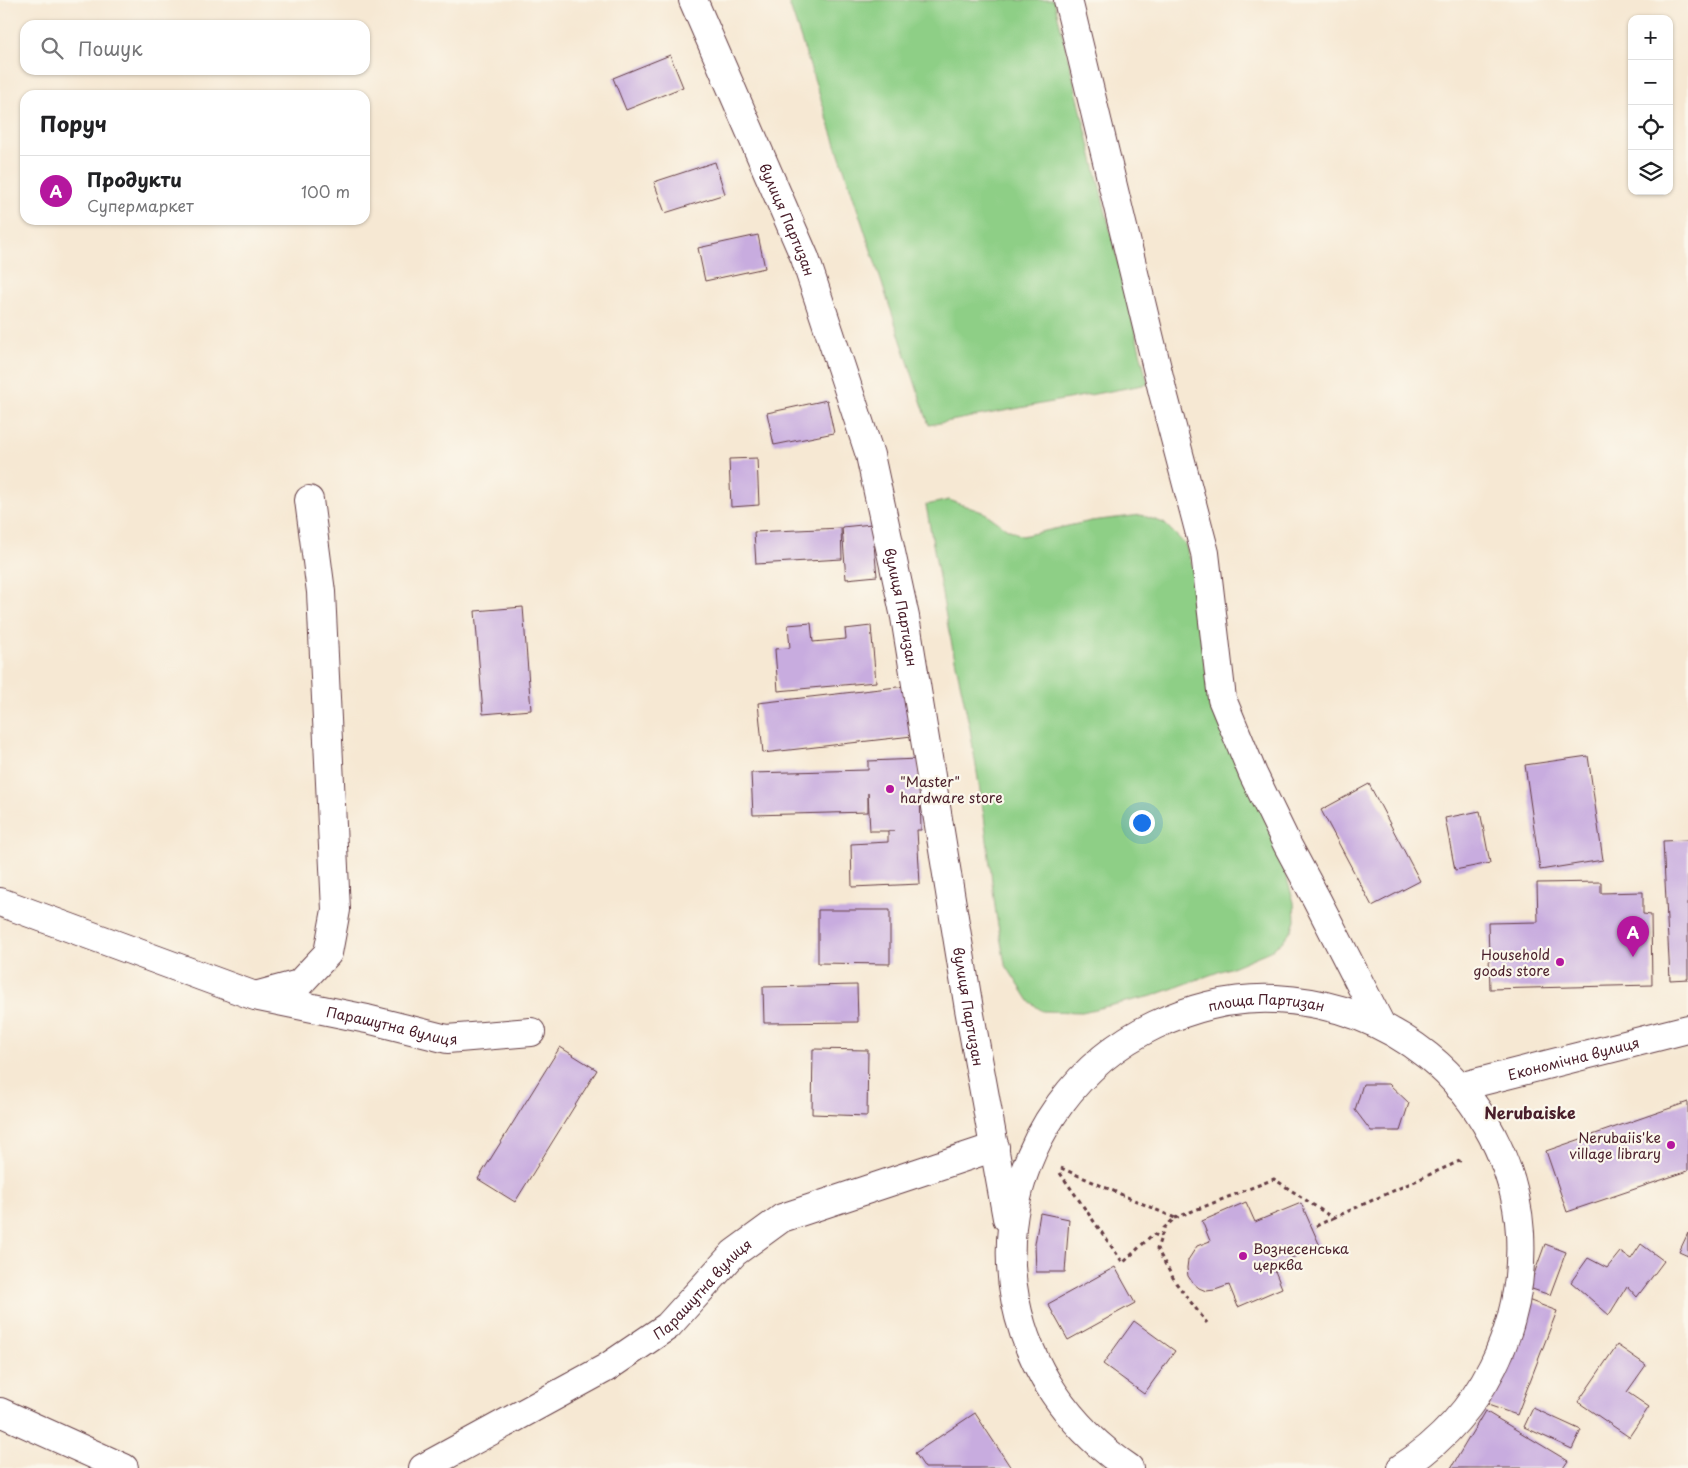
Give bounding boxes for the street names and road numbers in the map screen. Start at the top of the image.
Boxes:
street label: вулиця Партизан [755,160,821,278]
street label: вулиця Партизан [880,546,923,668]
street label: вулиця Партизан [949,945,990,1068]
street label: площа Партизан [1206,988,1327,1016]
street label: Парашутна вулиця [325,1000,458,1050]
street label: Економічна вулиця [1505,1031,1641,1085]
street label: Парашутна вулиця [649,1233,756,1344]

